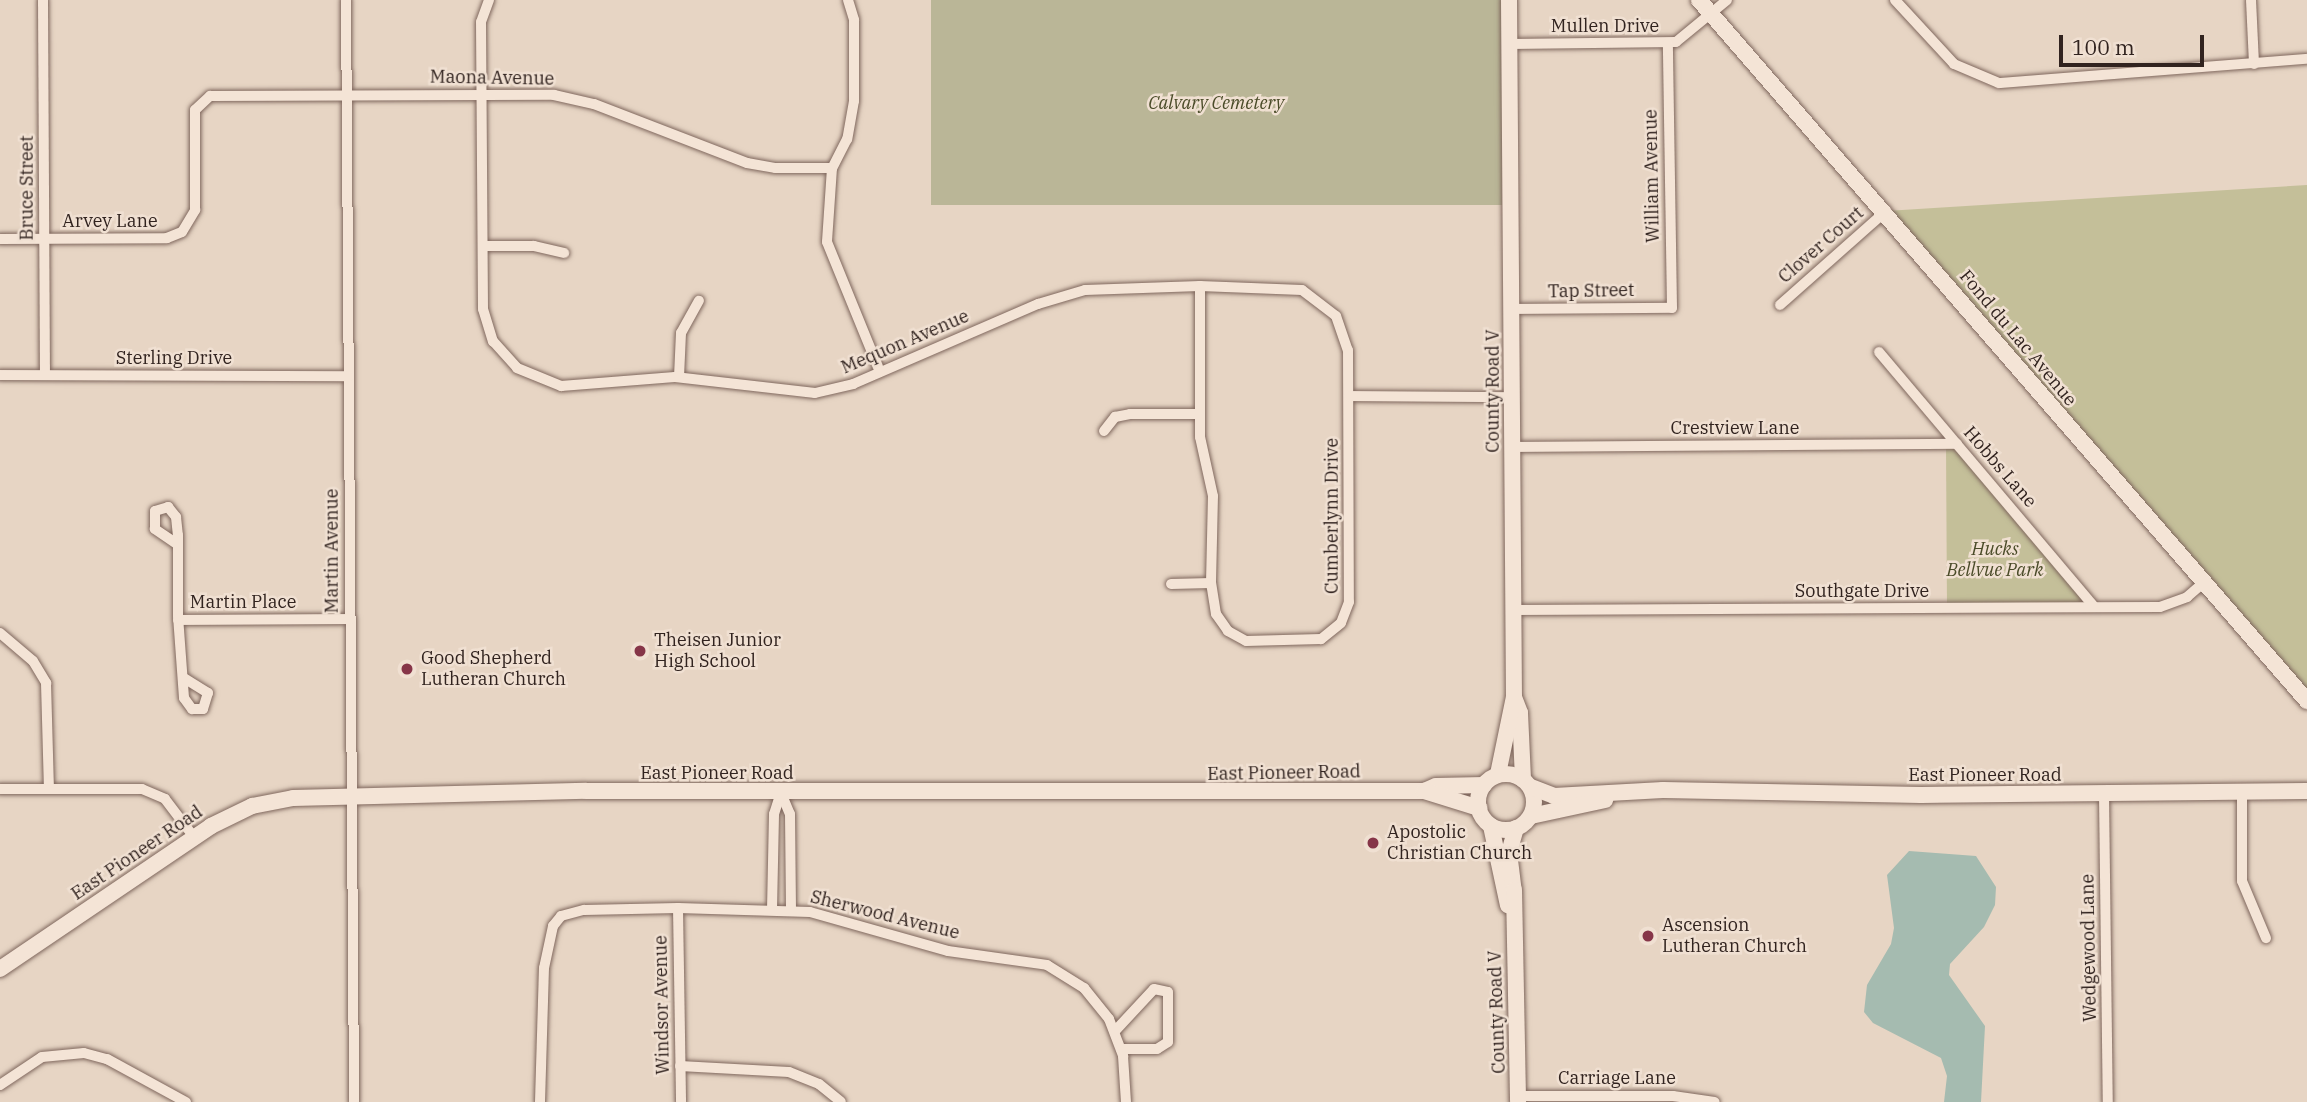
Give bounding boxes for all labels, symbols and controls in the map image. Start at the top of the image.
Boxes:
street label: Mullen Drive [1551,15,1659,37]
scale bar [2062,21,2207,65]
text: 100 m [2072,33,2135,61]
street label: Maona Avenue [430,66,554,90]
park label: Calvary Cemetery [1148,92,1284,114]
street label: William Avenue [1640,109,1664,243]
street label: Bruce Street [16,135,38,241]
street label: Clover Court [1774,202,1868,288]
street label: Arvey Lane [62,210,158,232]
street label: Fond du Lac Avenue [1955,266,2081,410]
street label: Tap Street [1548,279,1634,303]
street label: Mequon Avenue [838,305,972,379]
street label: County Road V [1482,329,1504,453]
street label: Sterling Drive [116,347,232,369]
street label: Crestview Lane [1671,417,1799,439]
street label: Hobbs Lane [1959,422,2041,512]
street label: Cumberlynn Drive [1321,438,1343,594]
street label: Martin Avenue [321,489,343,613]
park label: Hucks Bellvue Park [1946,539,2044,582]
street label: Southgate Drive [1795,580,1929,602]
street label: Martin Place [190,591,296,613]
place label: Theisen Junior High School [654,630,781,672]
marker: Theisen Junior High School [632,643,648,659]
place label: Good Shepherd Lutheran Church [421,648,566,690]
marker: Good Shepherd Lutheran Church [399,661,415,677]
street label: East Pioneer Road [1207,761,1361,785]
street label: East Pioneer Road [640,762,794,784]
street label: East Pioneer Road [1908,764,2062,786]
street label: East Pioneer Road [67,801,207,905]
place label: Apostolic Christian Church [1387,822,1532,864]
marker: Apostolic Christian Church [1365,835,1381,851]
street label: Wedgewood Lane [2077,874,2101,1022]
street label: Sherwood Avenue [808,886,962,944]
place label: Ascension Lutheran Church [1662,915,1807,958]
marker: Ascension Lutheran Church [1640,928,1656,944]
street label: Windsor Avenue [650,935,674,1075]
street label: County Road V [1484,950,1510,1074]
street label: Carriage Lane [1558,1067,1676,1089]

